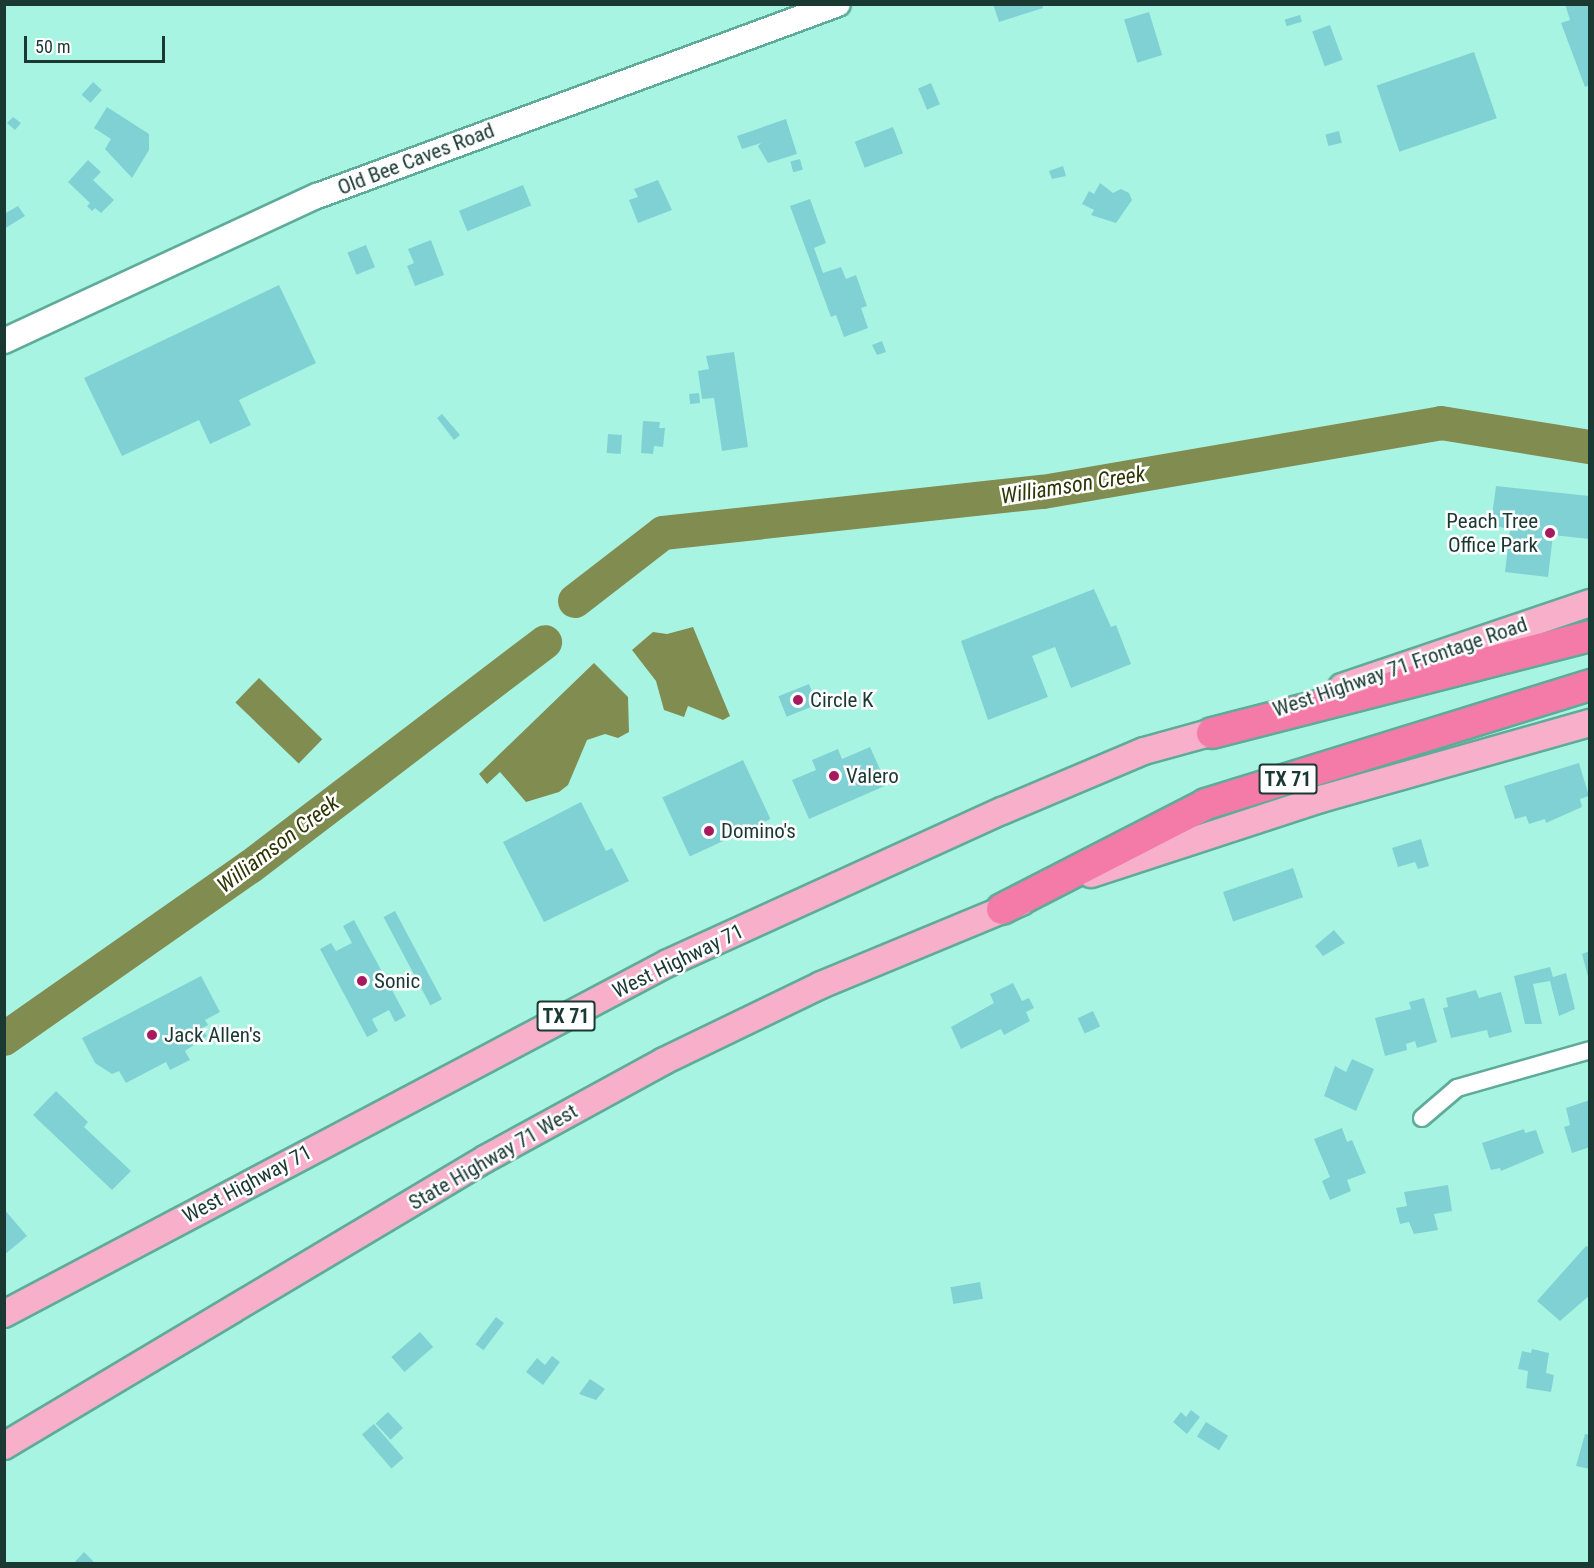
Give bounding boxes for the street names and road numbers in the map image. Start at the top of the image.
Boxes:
street label: Old Bee Caves Road [334,118,498,200]
street label: West Highway 71 Frontage Road [1270,612,1530,722]
road number: TX 71 [1258,762,1318,796]
street label: West Highway 71 [609,918,747,1004]
road number: TX 71 [536,999,596,1033]
street label: State Highway 71 West [404,1098,582,1216]
street label: West Highway 71 [178,1139,316,1229]

